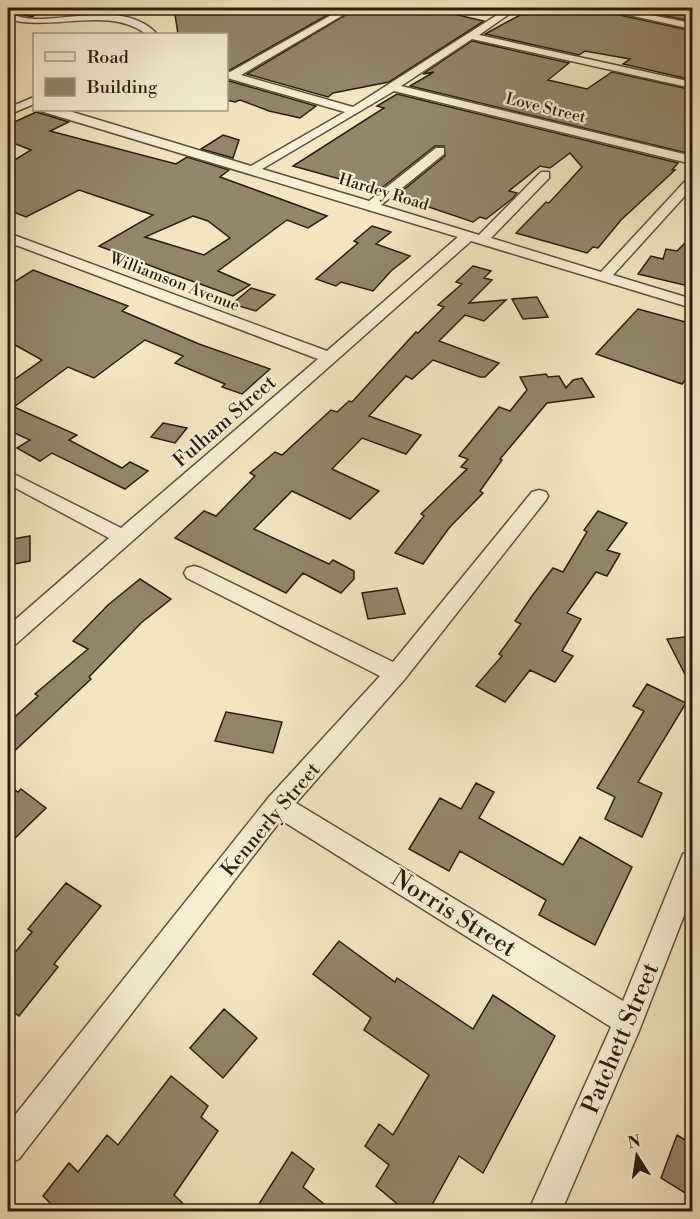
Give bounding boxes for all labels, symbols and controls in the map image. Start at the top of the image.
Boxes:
legend [33,33,228,111]
text: Road [87,46,130,69]
text: Building [86,76,158,99]
street label: Love Street [504,88,588,128]
street label: Hardey Road [336,169,431,215]
street label: Williamson Avenue [106,248,242,316]
street label: Fulham Street [168,371,282,474]
street label: Kennerly Street [216,758,326,882]
street label: Norris Street [386,864,522,964]
street label: Patchett Street [576,958,666,1118]
north arrow [607,1126,667,1186]
text: N [626,1131,643,1153]

